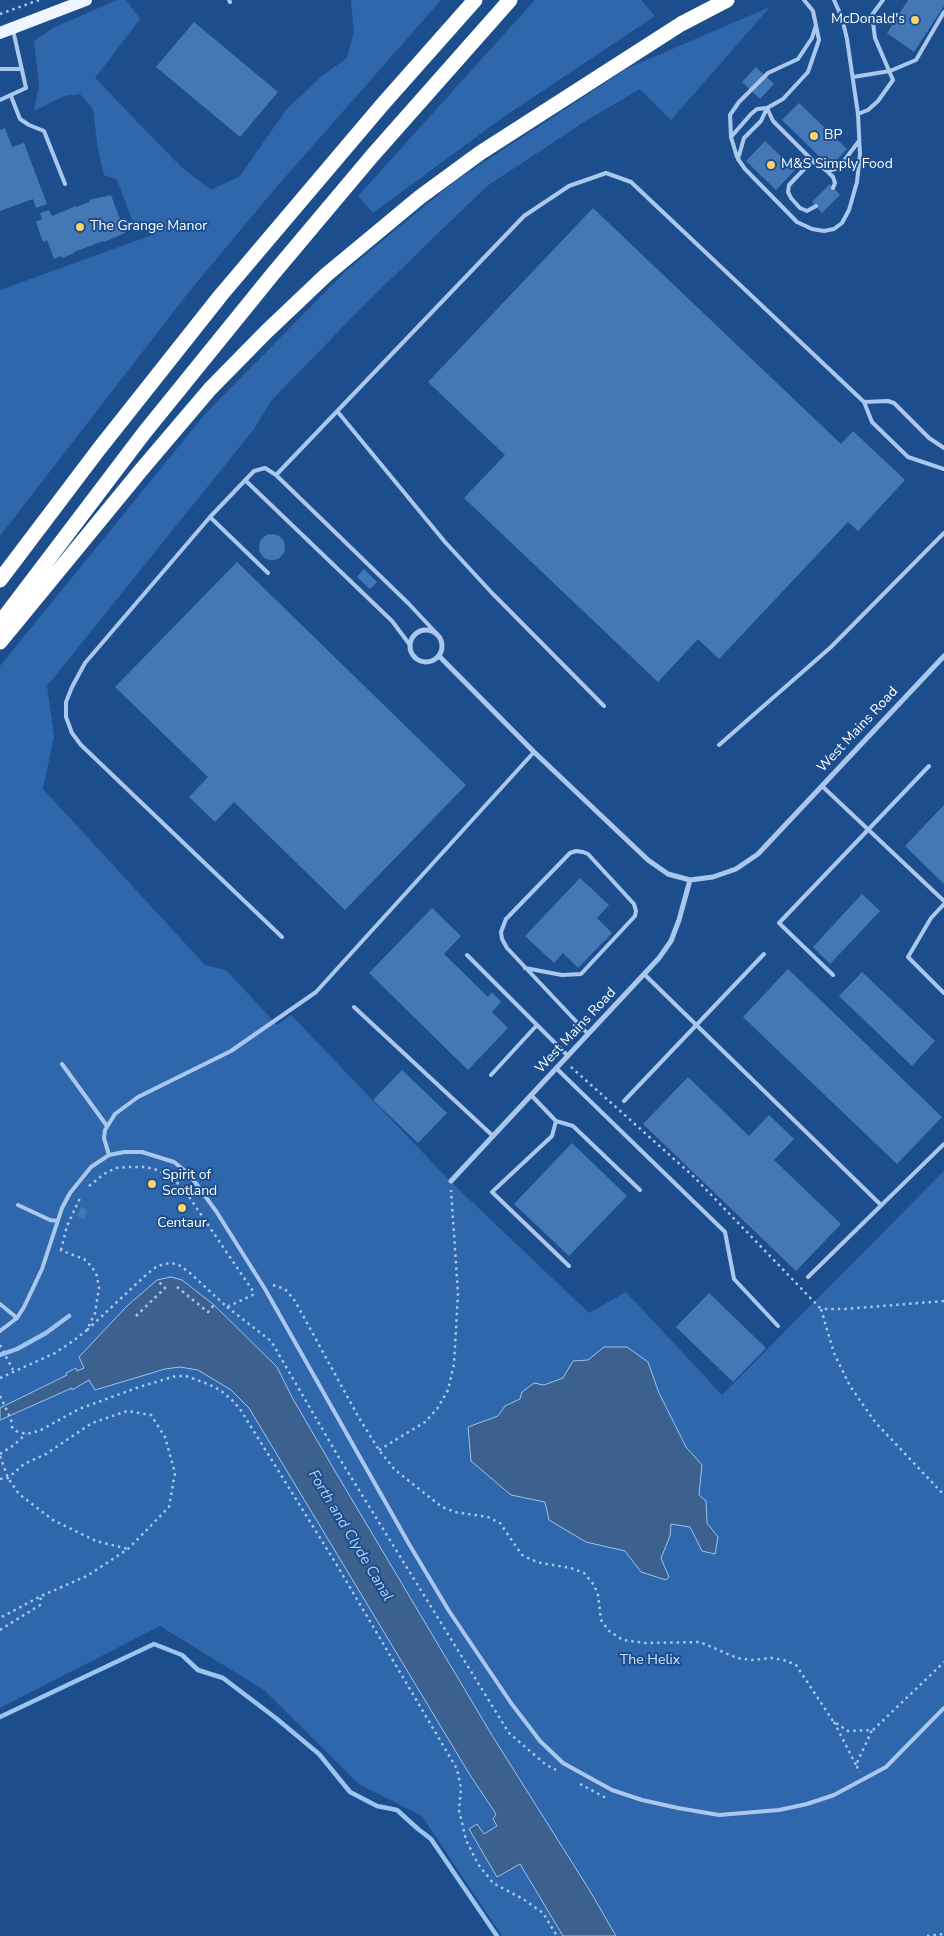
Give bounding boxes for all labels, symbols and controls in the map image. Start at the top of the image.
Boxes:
place label: McDonald's [831,12,905,28]
marker: McDonald's [909,14,921,26]
place label: BP [824,128,842,144]
marker: BP [808,130,820,142]
place label: M&S Simply Food [781,157,893,173]
marker: M&S Simply Food [765,159,777,171]
place label: The Grange Manor [90,219,207,235]
marker: The Grange Manor [74,221,86,233]
street label: West Mains Road [814,684,902,776]
street label: West Mains Road [532,985,620,1077]
place label: Spirit of Scotland [162,1168,217,1200]
marker: Spirit of Scotland [146,1178,158,1190]
marker: Centaur [176,1202,188,1214]
place label: Centaur [157,1216,207,1232]
water label: Forth and Clyde Canal [304,1467,396,1605]
park label: The Helix [620,1653,680,1669]

